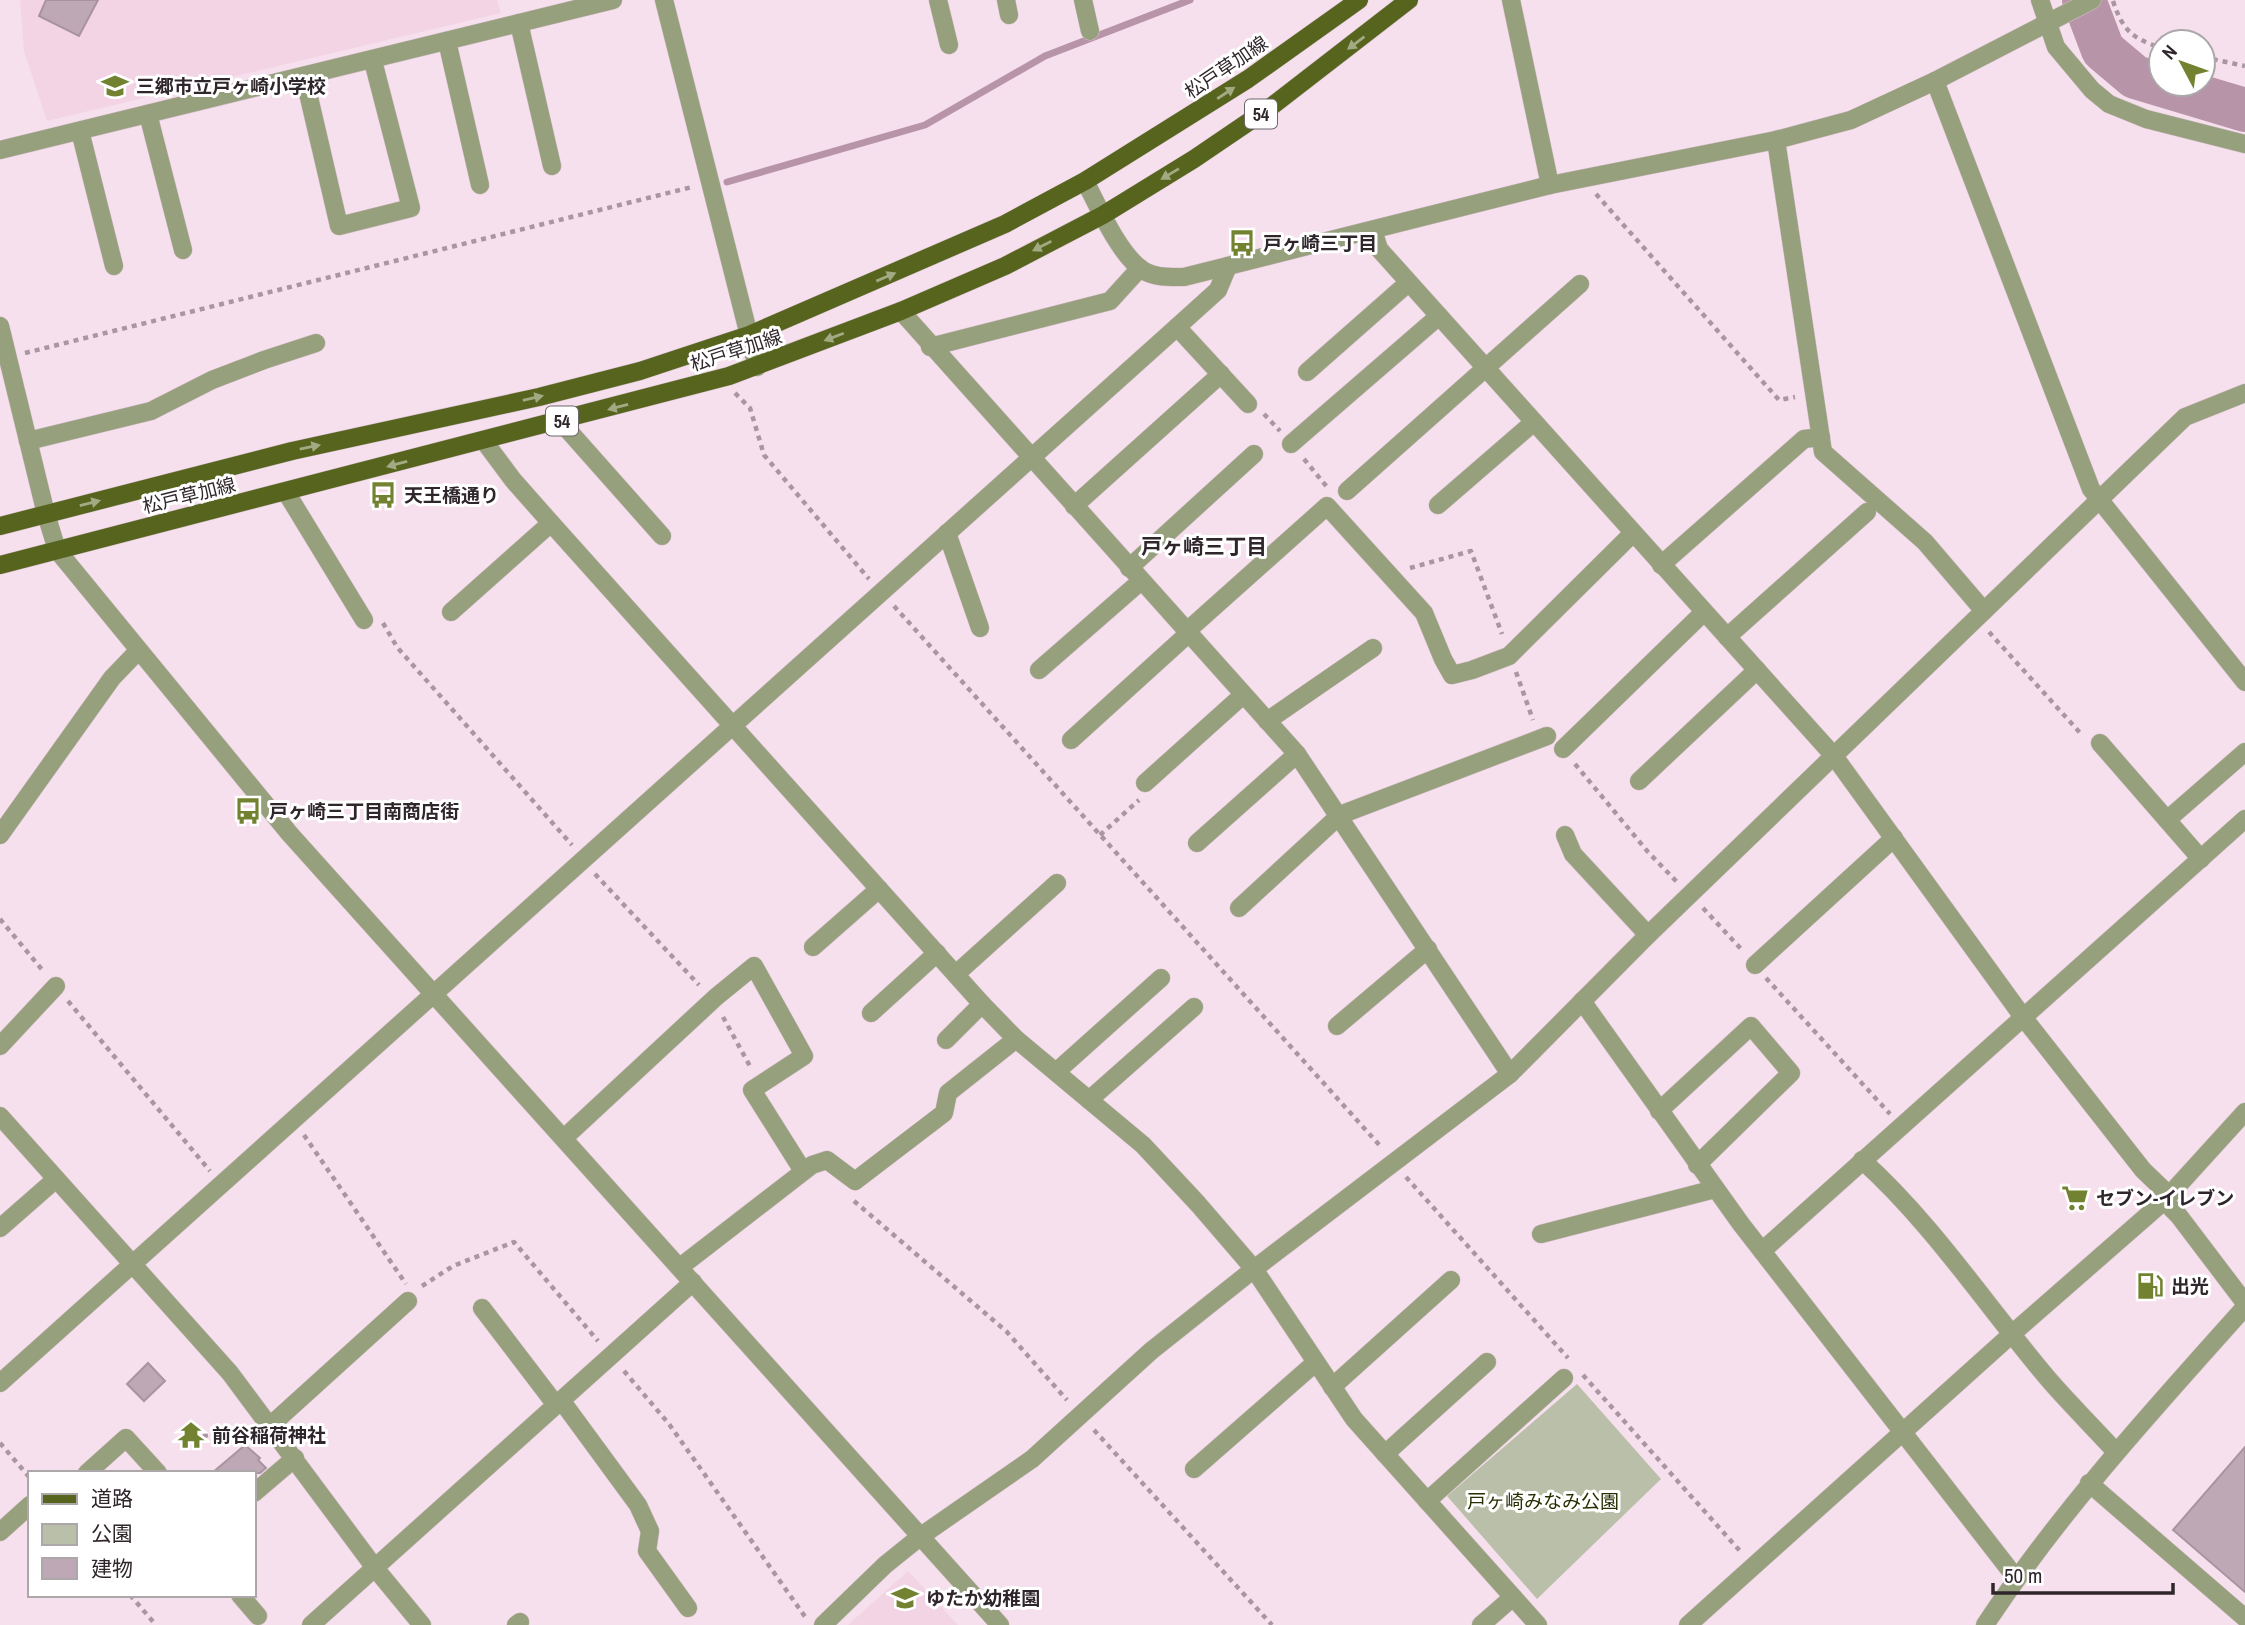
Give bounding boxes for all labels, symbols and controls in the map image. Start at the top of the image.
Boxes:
north arrow [2147,28,2217,98]
street label: 松戸草加線 [1179,30,1273,104]
one-way arrow [1347,36,1365,50]
text: N [2156,39,2183,65]
school or university icon: 三郷市立戸ヶ崎小学校 [100,71,130,101]
place label: 三郷市立戸ヶ崎小学校 [136,73,326,99]
one-way arrow [1216,87,1236,100]
road number: 54 [1245,100,1277,128]
one-way arrow [1160,168,1179,180]
bus stop icon: 戸ヶ崎三丁目 [1227,228,1257,258]
place label: 戸ヶ崎三丁目 [1263,230,1377,256]
one-way arrow [1032,241,1052,252]
one-way arrow [876,271,896,283]
street label: 松戸草加線 [687,323,785,377]
one-way arrow [824,332,845,343]
one-way arrow [522,392,544,403]
one-way arrow [607,402,628,412]
road number: 54 [546,407,578,436]
one-way arrow [299,441,321,452]
one-way arrow [387,459,408,469]
street label: 松戸草加線 [140,471,238,519]
bus stop icon: 天王橋通り [368,480,398,510]
place label: 天王橋通り [404,482,499,508]
one-way arrow [79,497,101,508]
district label: 戸ヶ崎三丁目 [1141,532,1267,561]
bus stop icon: 戸ヶ崎三丁目南商店街 [233,796,263,826]
place label: 戸ヶ崎三丁目南商店街 [269,798,459,824]
supermarket icon: セブン-イレブン [2060,1183,2090,1213]
place label: セブン-イレブン [2096,1185,2234,1211]
fuel station icon: 出光 [2135,1271,2165,1301]
place label: 出光 [2171,1273,2209,1299]
temple icon: 前谷稲荷神社 [176,1420,206,1450]
place label: 前谷稲荷神社 [212,1422,326,1448]
legend [28,1471,256,1597]
text: 道路 [91,1484,133,1513]
park label: 戸ヶ崎みなみ公園 [1467,1488,1619,1514]
text: 公園 [91,1519,133,1548]
scale bar [1993,1552,2173,1596]
text: 建物 [91,1554,133,1583]
text: 50 m [2004,1561,2042,1590]
school or university icon: ゆたか幼稚園 [890,1583,920,1613]
place label: ゆたか幼稚園 [926,1585,1040,1611]

